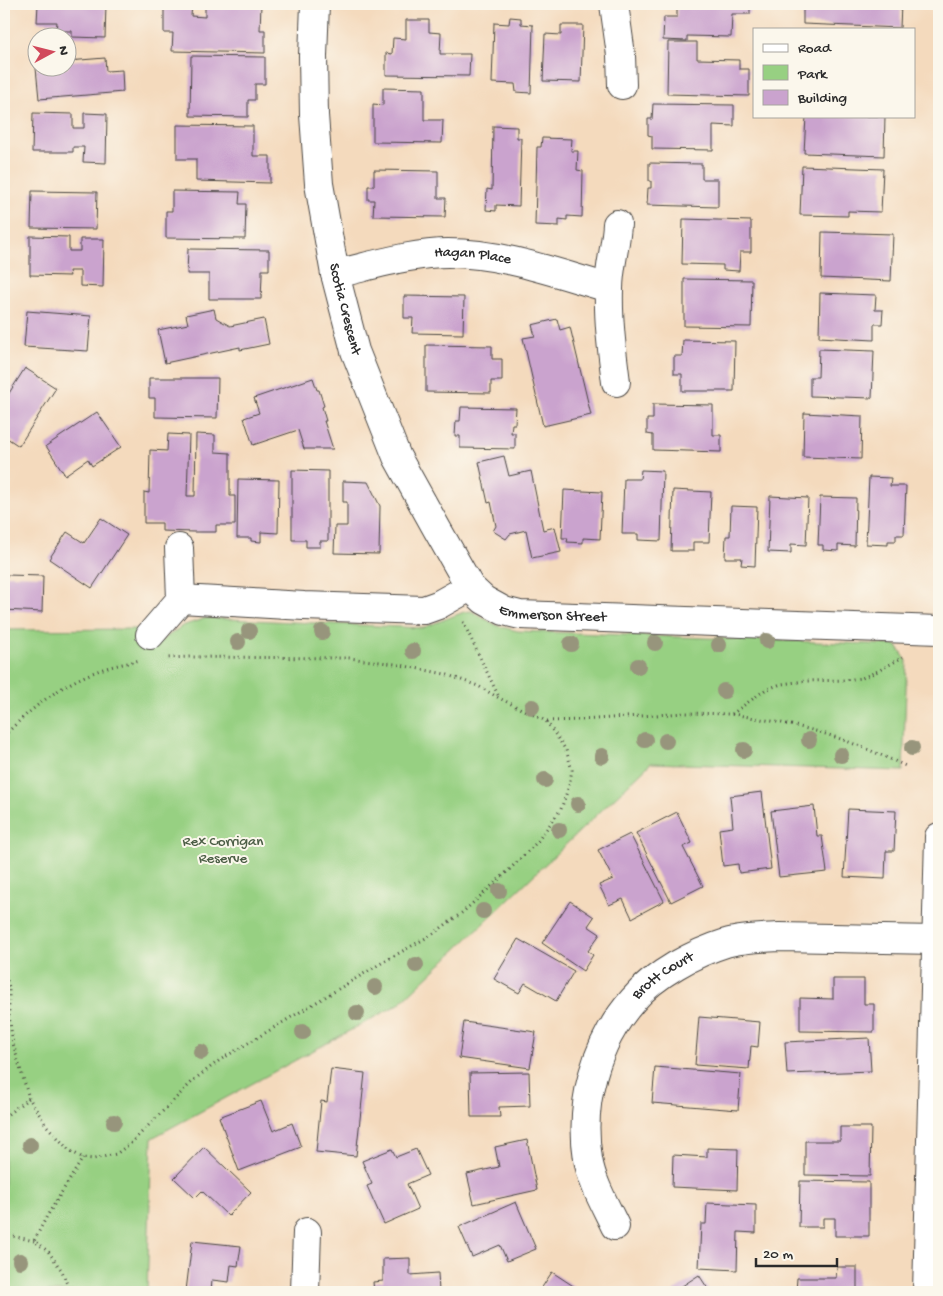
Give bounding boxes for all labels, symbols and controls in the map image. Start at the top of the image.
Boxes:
north arrow [28,28,78,78]
legend [753,28,916,118]
text: Road [798,40,832,58]
text: N [53,45,71,56]
text: Park [797,66,828,84]
text: Building [797,90,847,108]
street label: Hagan Place [434,244,513,269]
street label: Scotia Crescent [324,262,365,360]
street label: Emmerson Street [495,601,608,627]
park label: Rex Corrigan Reserve [183,833,263,868]
street label: Brott Court [628,947,698,1004]
scale bar [756,1236,837,1268]
text: 20 m [763,1246,793,1264]

